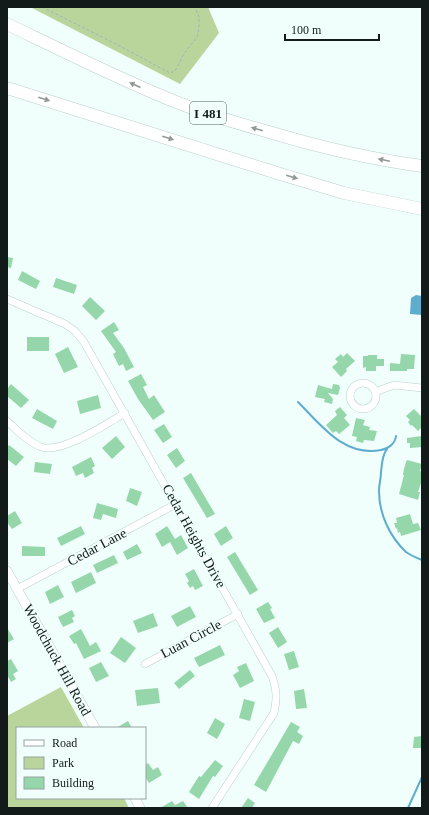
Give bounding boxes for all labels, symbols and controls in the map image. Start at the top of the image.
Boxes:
scale bar [285,16,379,42]
text: 100 m [291,23,322,37]
one-way arrow [130,82,141,88]
one-way arrow [39,96,51,102]
road number: I 481 [190,102,226,124]
one-way arrow [251,126,263,132]
one-way arrow [163,135,175,141]
one-way arrow [377,156,390,162]
one-way arrow [287,174,299,180]
street label: Cedar Heights Drive [159,482,229,590]
street label: Cedar Lane [65,525,129,569]
street label: Woodchuck Hill Road [20,602,94,718]
street label: Luan Circle [158,617,224,661]
legend [16,727,146,799]
text: Road [52,736,77,750]
text: Park [52,756,74,770]
text: Building [52,776,94,790]

